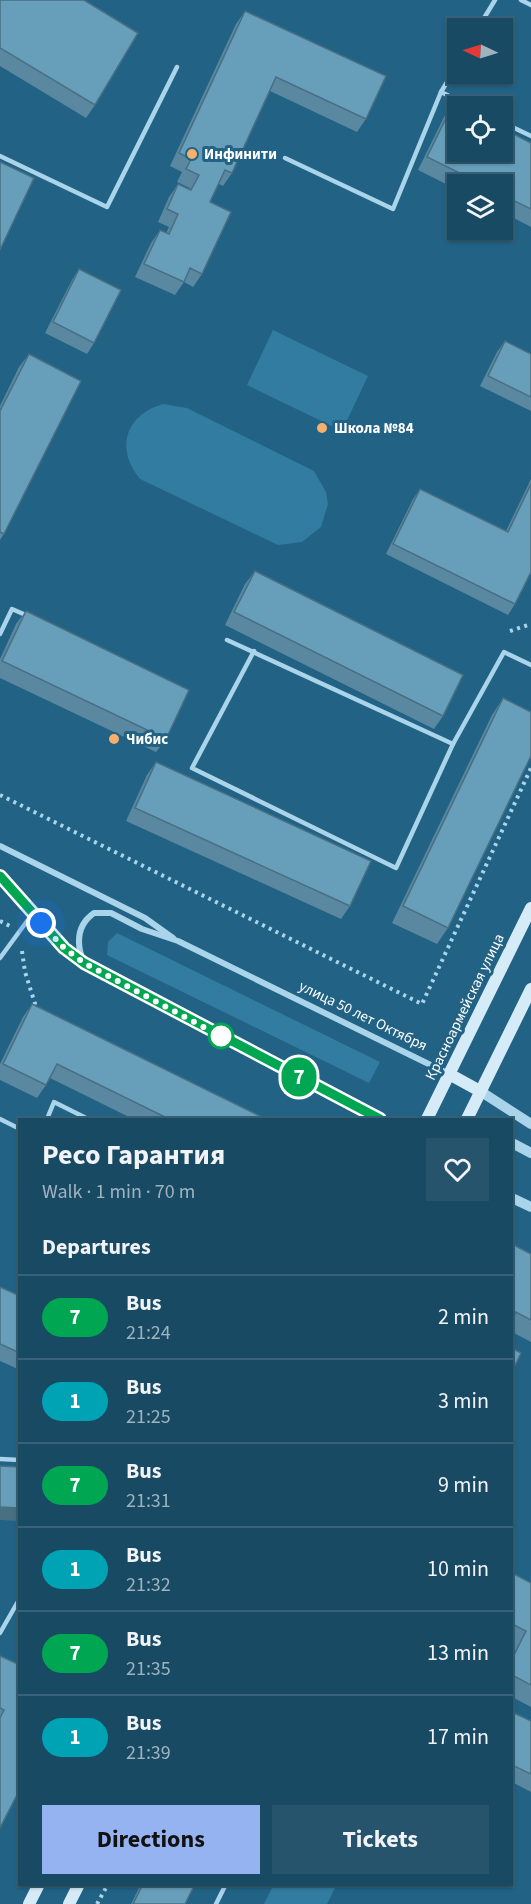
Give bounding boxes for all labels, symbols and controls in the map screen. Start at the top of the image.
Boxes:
north arrow [447,18,513,84]
map controls [447,18,513,240]
button: locate [447,96,513,162]
place label: Инфинити [204,144,277,165]
marker: Инфинити [185,147,199,161]
button: layers [447,174,513,240]
place label: Школа №84 [334,418,414,439]
marker: Школа №84 [315,421,329,435]
place label: Чибис [126,729,168,750]
marker: Чибис [107,732,121,746]
your location [26,908,56,938]
street label: Красноармейская улица [420,930,510,1084]
street label: улица 50 лет Октября [295,976,431,1056]
unlabelled marker [208,1023,234,1049]
line badge: 7 [280,1058,318,1096]
text: 7 [293,1062,305,1092]
text: Ресо Гарантия [42,1135,225,1175]
button: heart [426,1138,489,1201]
text: Walk · 1 min · 70 m [42,1178,195,1206]
text: Departures [42,1231,151,1263]
text: Bus [126,1287,162,1319]
text: 2 min [438,1301,489,1333]
text: 7 [69,1302,81,1332]
text: 21:24 [126,1319,171,1347]
text: Bus [126,1371,162,1403]
text: 3 min [438,1385,489,1417]
text: 1 [69,1386,81,1416]
text: 21:25 [126,1403,171,1431]
text: Bus [126,1455,162,1487]
text: 9 min [438,1469,489,1501]
text: 7 [69,1470,81,1500]
text: 21:31 [126,1487,171,1515]
text: Bus [126,1539,162,1571]
text: 10 min [427,1553,489,1585]
text: 1 [69,1554,81,1584]
text: 21:32 [126,1571,171,1599]
text: Bus [126,1623,162,1655]
text: 13 min [427,1637,489,1669]
text: 7 [69,1638,81,1668]
text: 21:35 [126,1655,171,1683]
text: Bus [126,1707,162,1739]
text: 17 min [427,1721,489,1753]
text: 1 [69,1722,81,1752]
text: 21:39 [126,1739,171,1767]
button: Directions [42,1805,260,1874]
button: Tickets [272,1805,489,1874]

